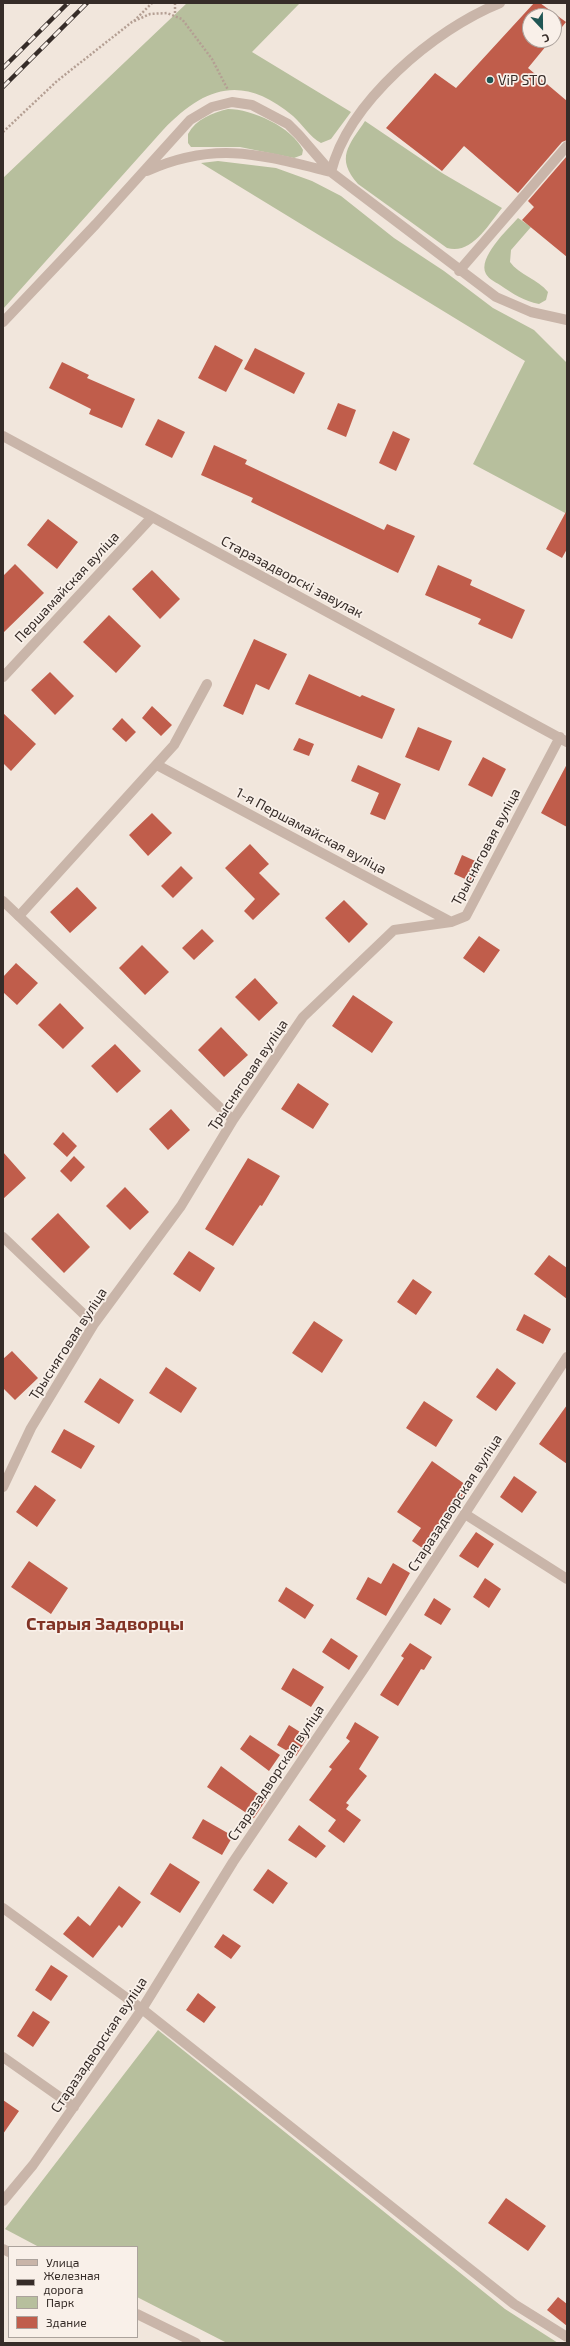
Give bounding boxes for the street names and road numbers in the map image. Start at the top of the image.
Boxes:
street label: Першамайская вуліца [11,528,123,646]
street label: Старазадворскі завулак [218,532,366,622]
street label: 1-я Першамайская вуліца [233,784,389,878]
street label: Трысняговая вуліца [448,785,524,909]
street label: Трысняговая вуліца [205,1016,291,1134]
street label: Трысняговая вуліца [25,1285,111,1403]
street label: Старазадворская вуліца [404,1431,506,1575]
street label: Старазадворская вуліца [224,1702,328,1844]
street label: Старазадворская вуліца [47,1974,151,2116]

